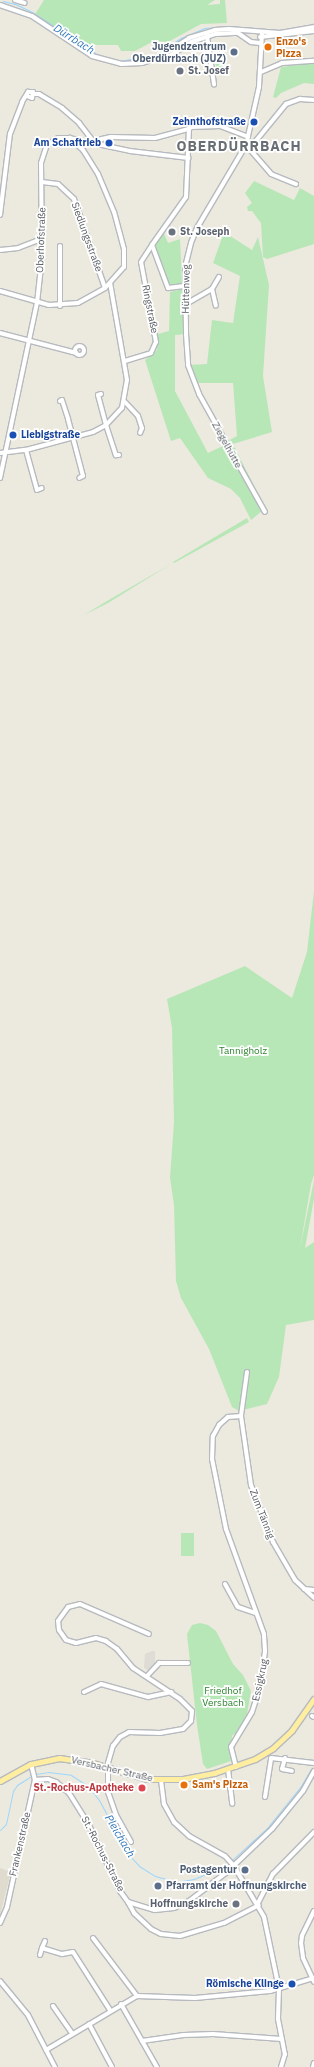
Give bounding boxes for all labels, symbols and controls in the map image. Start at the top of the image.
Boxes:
water label: Dürrbach [51,21,97,57]
place label: Enzo's Pizza [276,35,306,58]
place label: Jugendzentrum Oberdürrbach (JUZ) [132,40,226,64]
marker: Enzo's Pizza [263,42,273,52]
marker: Jugendzentrum Oberdürrbach (JUZ) [229,47,239,57]
place label: St. Josef [188,65,229,77]
marker: St. Josef [175,66,185,76]
place label: Zehnthofstraße [172,116,246,128]
marker: Zehnthofstraße [249,117,259,127]
place label: Am Schaftrieb [34,137,101,149]
marker: Am Schaftrieb [104,138,114,148]
district label: OBERDÜRRBACH [176,138,302,154]
street label: Siedlungsstraße [69,201,105,273]
street label: Oberhofstraße [34,207,48,273]
place label: St. Joseph [180,226,229,238]
marker: St. Joseph [167,227,177,237]
street label: Hüttenweg [180,264,192,314]
street label: Ringstraße [139,284,161,334]
street label: Ziegelhütte [209,420,245,470]
place label: Liebigstraße [21,429,80,441]
marker: Liebigstraße [8,430,18,440]
park label: Tannigholz [219,1045,267,1057]
street label: Zum Tännig [247,1488,277,1540]
street label: Essigkrug [250,1658,270,1702]
park label: Friedhof Versbach [202,1684,244,1708]
street label: Versbacher Straße [70,1754,154,1784]
place label: Sam's Pizza [192,1779,248,1791]
marker: Sam's Pizza [179,1780,189,1790]
place label: St.-Rochus-Apotheke [34,1782,134,1794]
marker: St.-Rochus-Apotheke [137,1783,147,1793]
street label: Frankenstraße [7,1811,33,1877]
water label: Pleichach [102,1812,138,1860]
street label: St.-Rochus-Straße [79,1814,127,1894]
place label: Postagentur [180,1864,237,1876]
marker: Postagentur [240,1865,250,1875]
place label: Pfarramt der Hoffnungskirche [166,1880,307,1892]
marker: Pfarramt der Hoffnungskirche [153,1881,163,1891]
place label: Hoffnungskirche [150,1898,228,1910]
marker: Hoffnungskirche [231,1899,241,1909]
place label: Römische Klinge [206,1978,284,1990]
marker: Römische Klinge [287,1979,297,1989]

